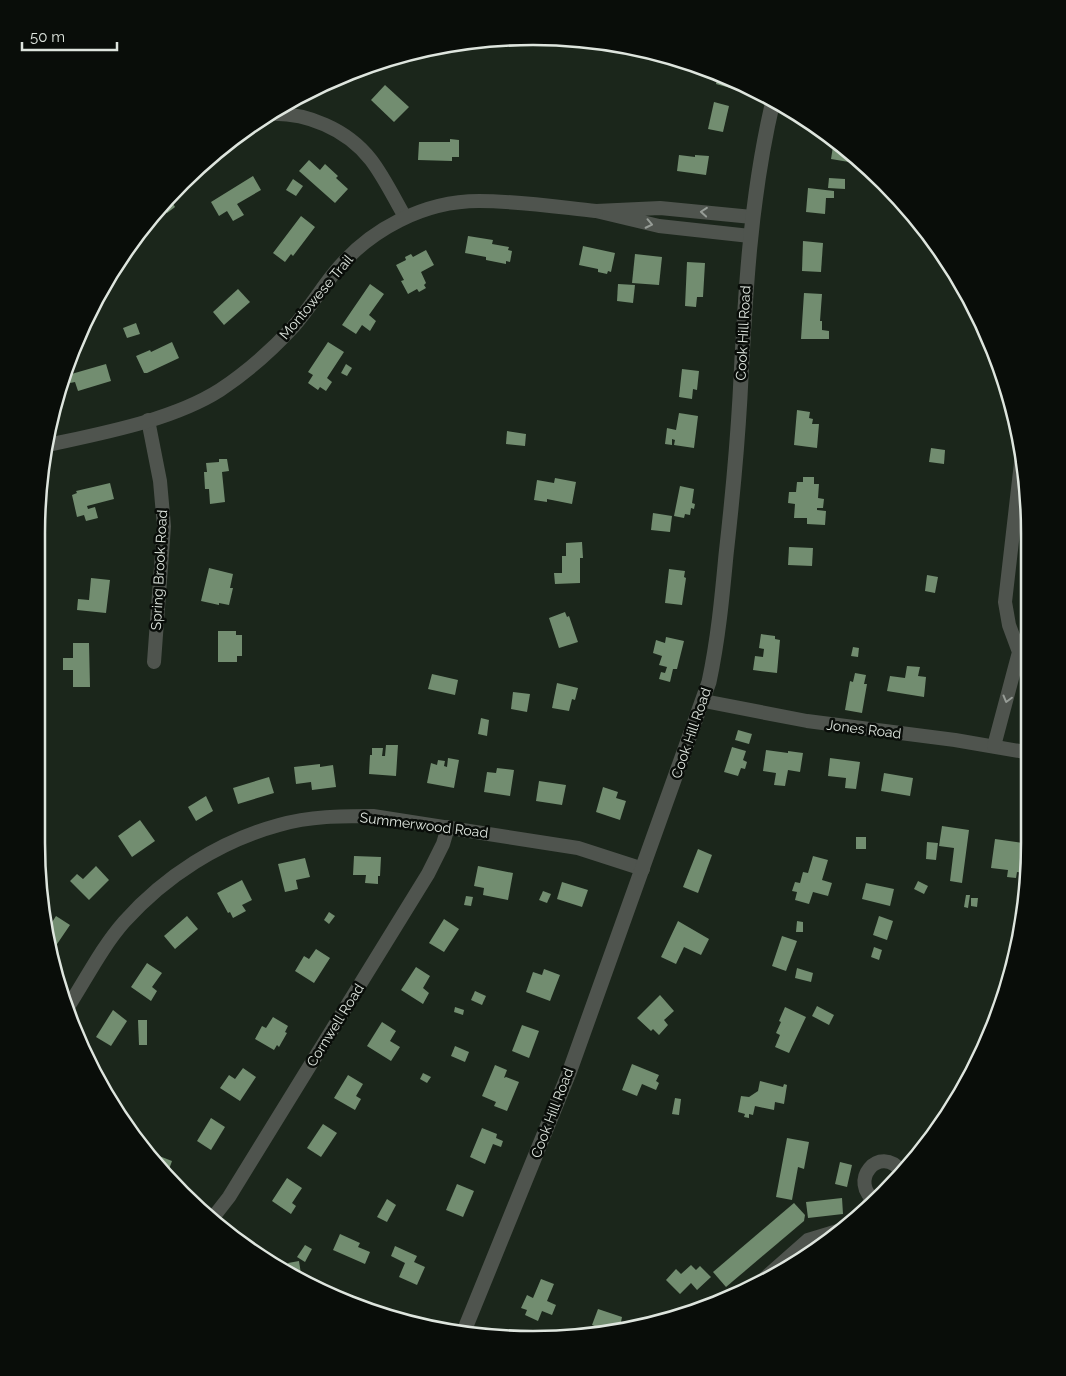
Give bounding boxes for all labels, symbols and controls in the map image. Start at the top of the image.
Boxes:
scale bar [22,20,118,52]
text: 50 m [30,28,65,46]
one-way arrow [699,207,707,218]
one-way arrow [644,218,653,229]
street label: Montowese Trail [276,251,356,343]
street label: Cook Hill Road [733,285,753,381]
street label: Spring Brook Road [148,509,170,631]
street label: Cook Hill Road [668,685,714,781]
one-way arrow [1002,695,1012,703]
street label: Jones Road [826,716,902,742]
street label: Summerwood Road [359,809,489,841]
street label: Cornwell Road [303,981,367,1069]
street label: Cook Hill Road [528,1066,576,1160]

